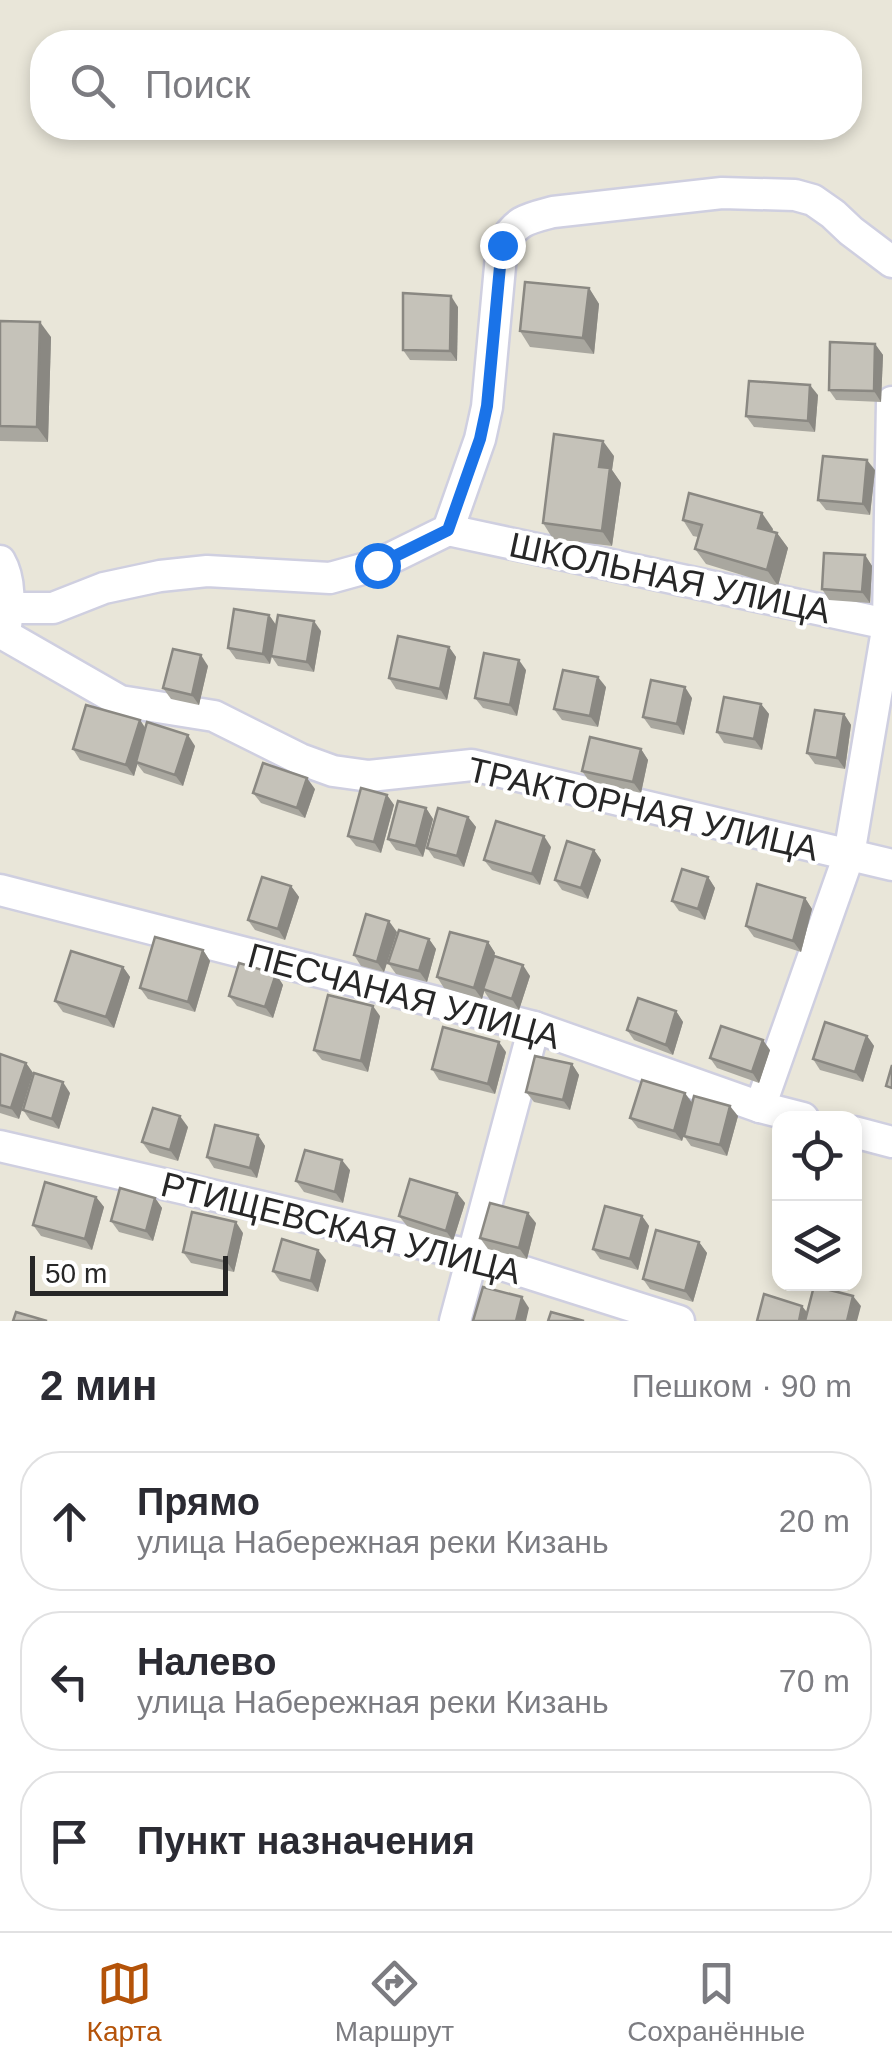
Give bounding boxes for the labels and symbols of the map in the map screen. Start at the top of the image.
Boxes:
route end [480,223,526,269]
street label: ШКОЛЬНАЯ УЛИЦА [506,524,835,631]
route start [355,543,401,589]
street label: ТРАКТОРНАЯ УЛИЦА [464,749,823,868]
street label: ПЕСЧАНАЯ УЛИЦА [244,935,565,1056]
street label: РТИЩЕВСКАЯ УЛИЦА [157,1164,526,1291]
scale bar [30,1251,228,1296]

